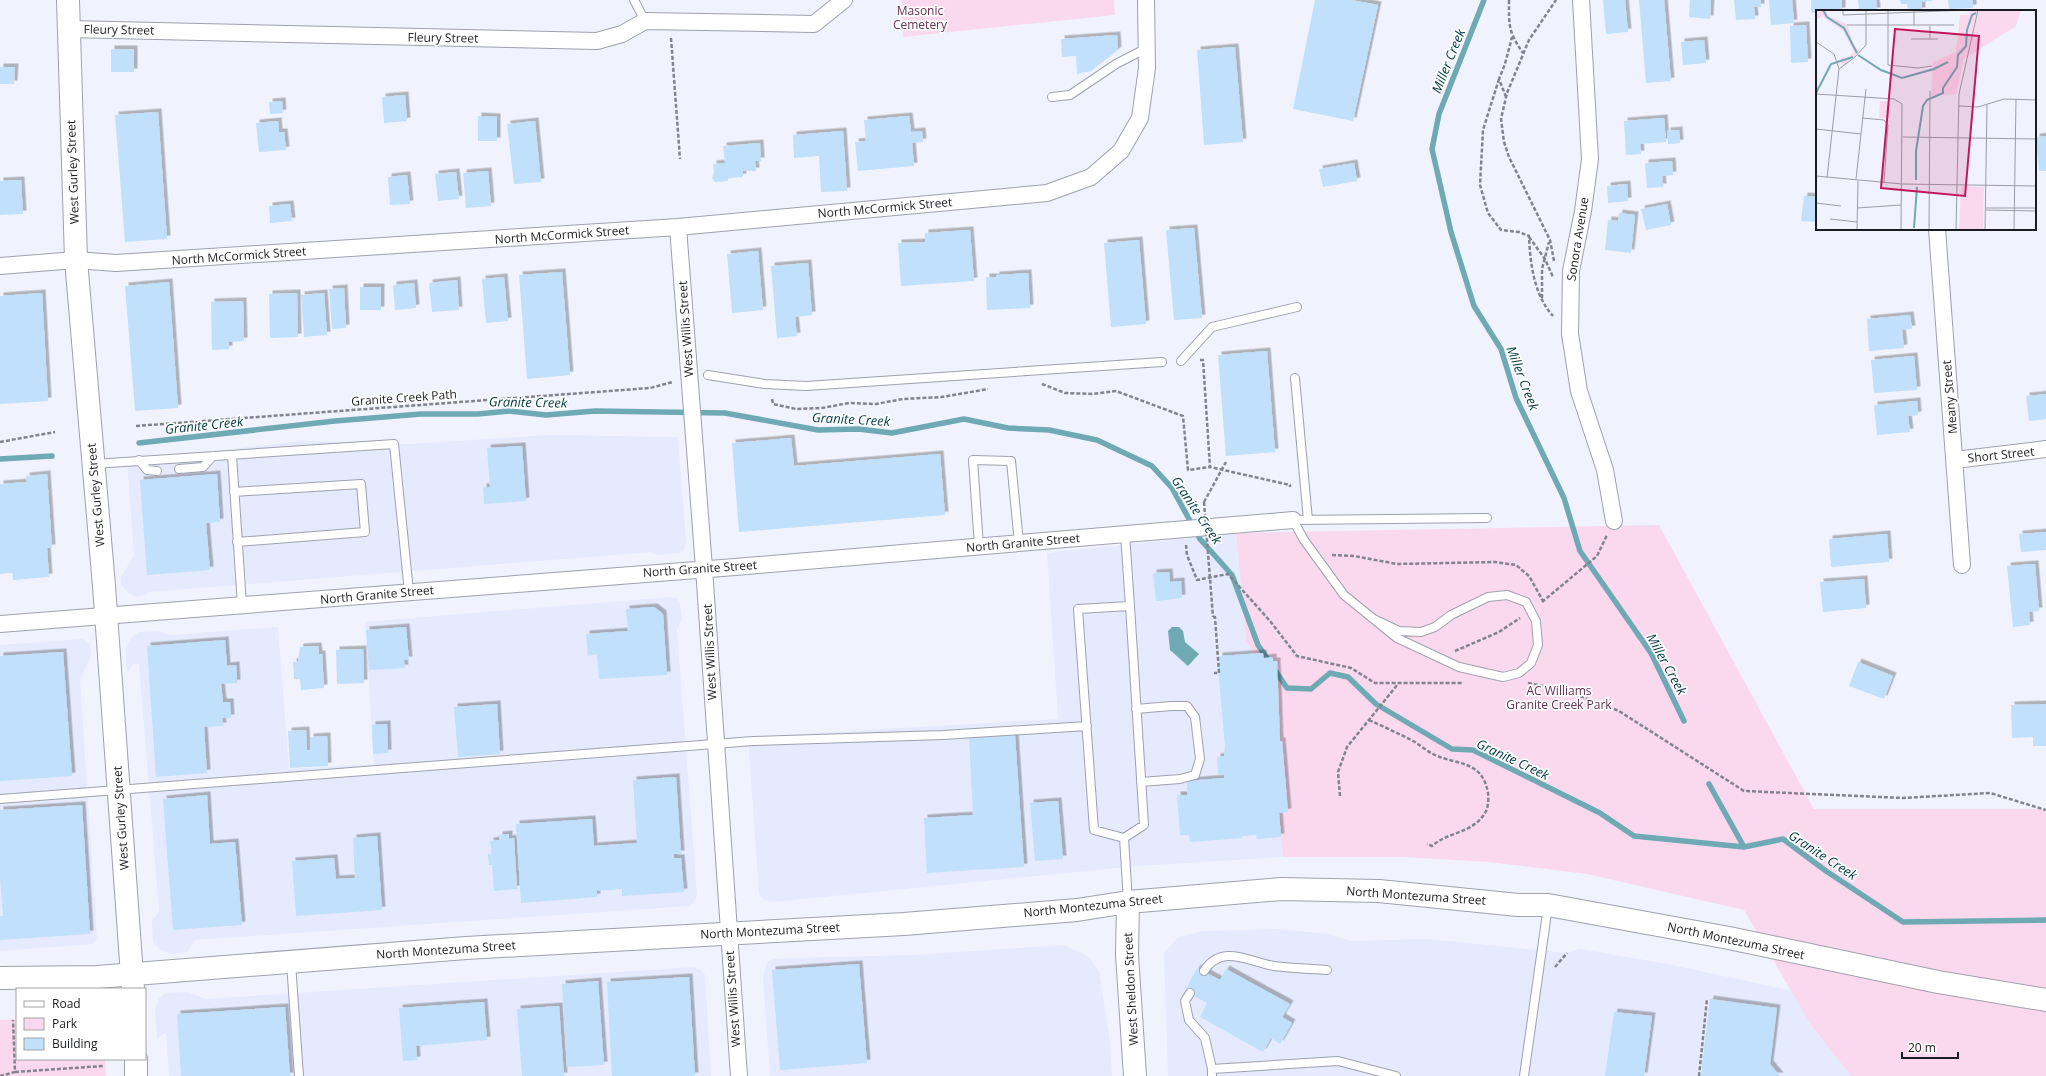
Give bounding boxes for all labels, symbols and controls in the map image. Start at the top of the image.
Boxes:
park label: Masonic Cemetery [893,2,948,33]
inset map [1816,10,2036,230]
street label: Fleury Street [83,20,155,39]
water label: Miller Creek [1427,26,1469,96]
street label: Fleury Street [407,28,479,47]
street label: West Gurley Street [62,120,83,224]
street label: North McCormick Street [817,193,953,222]
street label: Sonora Avenue [1562,195,1593,282]
street label: North McCormick Street [494,221,630,248]
street label: North McCormick Street [171,242,307,269]
street label: West Willis Street [674,280,697,378]
water label: Miller Creek [1502,343,1544,413]
street label: Meany Street [1938,359,1961,435]
street label: Granite Creek Path [351,385,457,410]
water label: Granite Creek [489,392,568,412]
water label: Granite Creek [811,408,891,430]
water label: Granite Creek [164,412,245,438]
street label: West Gurley Street [82,442,109,548]
street label: Short Street [1967,443,2035,466]
water label: Granite Creek [1168,473,1227,548]
street label: North Granite Street [965,529,1081,556]
street label: North Granite Street [642,556,758,581]
street label: North Granite Street [319,581,435,608]
street label: West Willis Street [698,603,721,701]
water label: Miller Creek [1643,630,1692,699]
park label: AC Williams Granite Creek Park [1506,682,1612,713]
water label: Granite Creek [1474,734,1553,784]
street label: West Gurley Street [108,765,133,871]
water label: Granite Creek [1785,826,1861,884]
street label: North Montezuma Street [1346,882,1486,909]
street label: North Montezuma Street [1023,890,1163,921]
street label: North Montezuma Street [700,918,840,943]
street label: North Montezuma Street [1666,918,1806,963]
street label: West Sheldon Street [1119,932,1142,1046]
street label: North Montezuma Street [376,936,516,963]
street label: West Willis Street [721,950,744,1048]
legend [16,988,146,1060]
text: Road [52,995,81,1012]
text: Park [52,1015,78,1032]
scale bar [1902,1034,1958,1060]
text: Building [52,1035,98,1052]
text: 20 m [1908,1039,1936,1056]

